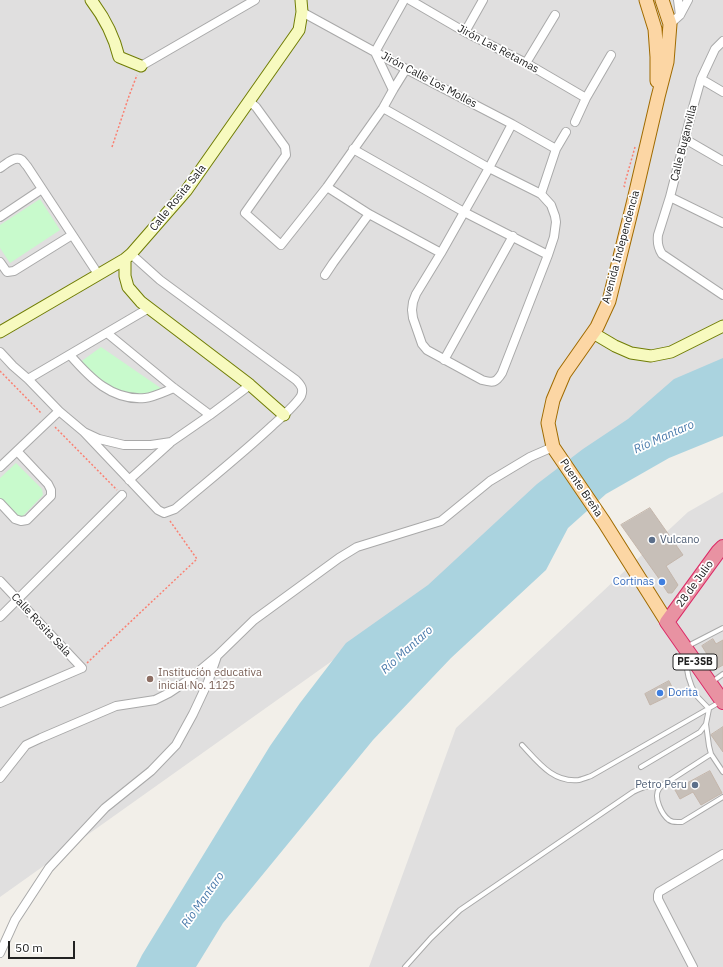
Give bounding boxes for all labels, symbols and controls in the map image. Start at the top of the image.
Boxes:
street label: Jirón Las Retamas [455,22,541,76]
street label: Jirón Calle Los Molles [379,49,479,111]
street label: Calle Buganvilla [668,103,700,183]
street label: Calle Rosita Sala [147,162,209,234]
street label: Avenida Independencia [600,189,642,305]
water label: Río Mantaro [631,417,697,457]
street label: Puente Breña [557,457,605,519]
place label: Vulcano [660,533,700,547]
marker: Vulcano [647,535,657,545]
street label: 28 de Julio [674,558,716,610]
place label: Cortinas [613,575,654,589]
marker: Cortinas [657,577,667,587]
street label: Calle Rosita Sala [8,591,74,659]
water label: Río Mantaro [378,623,436,677]
road number: PE-3SB [673,654,717,670]
place label: Institución educativa inicial No. 1125 [158,666,262,692]
marker: Institución educativa inicial No. 1125 [145,674,155,684]
place label: Dorita [668,686,698,700]
marker: Dorita [655,688,665,698]
place label: Petro Peru [635,778,687,792]
marker: Petro Peru [690,780,700,790]
water label: Río Mantaro [178,869,228,931]
scale bar [10,933,77,959]
text: 50 m [15,940,43,955]

